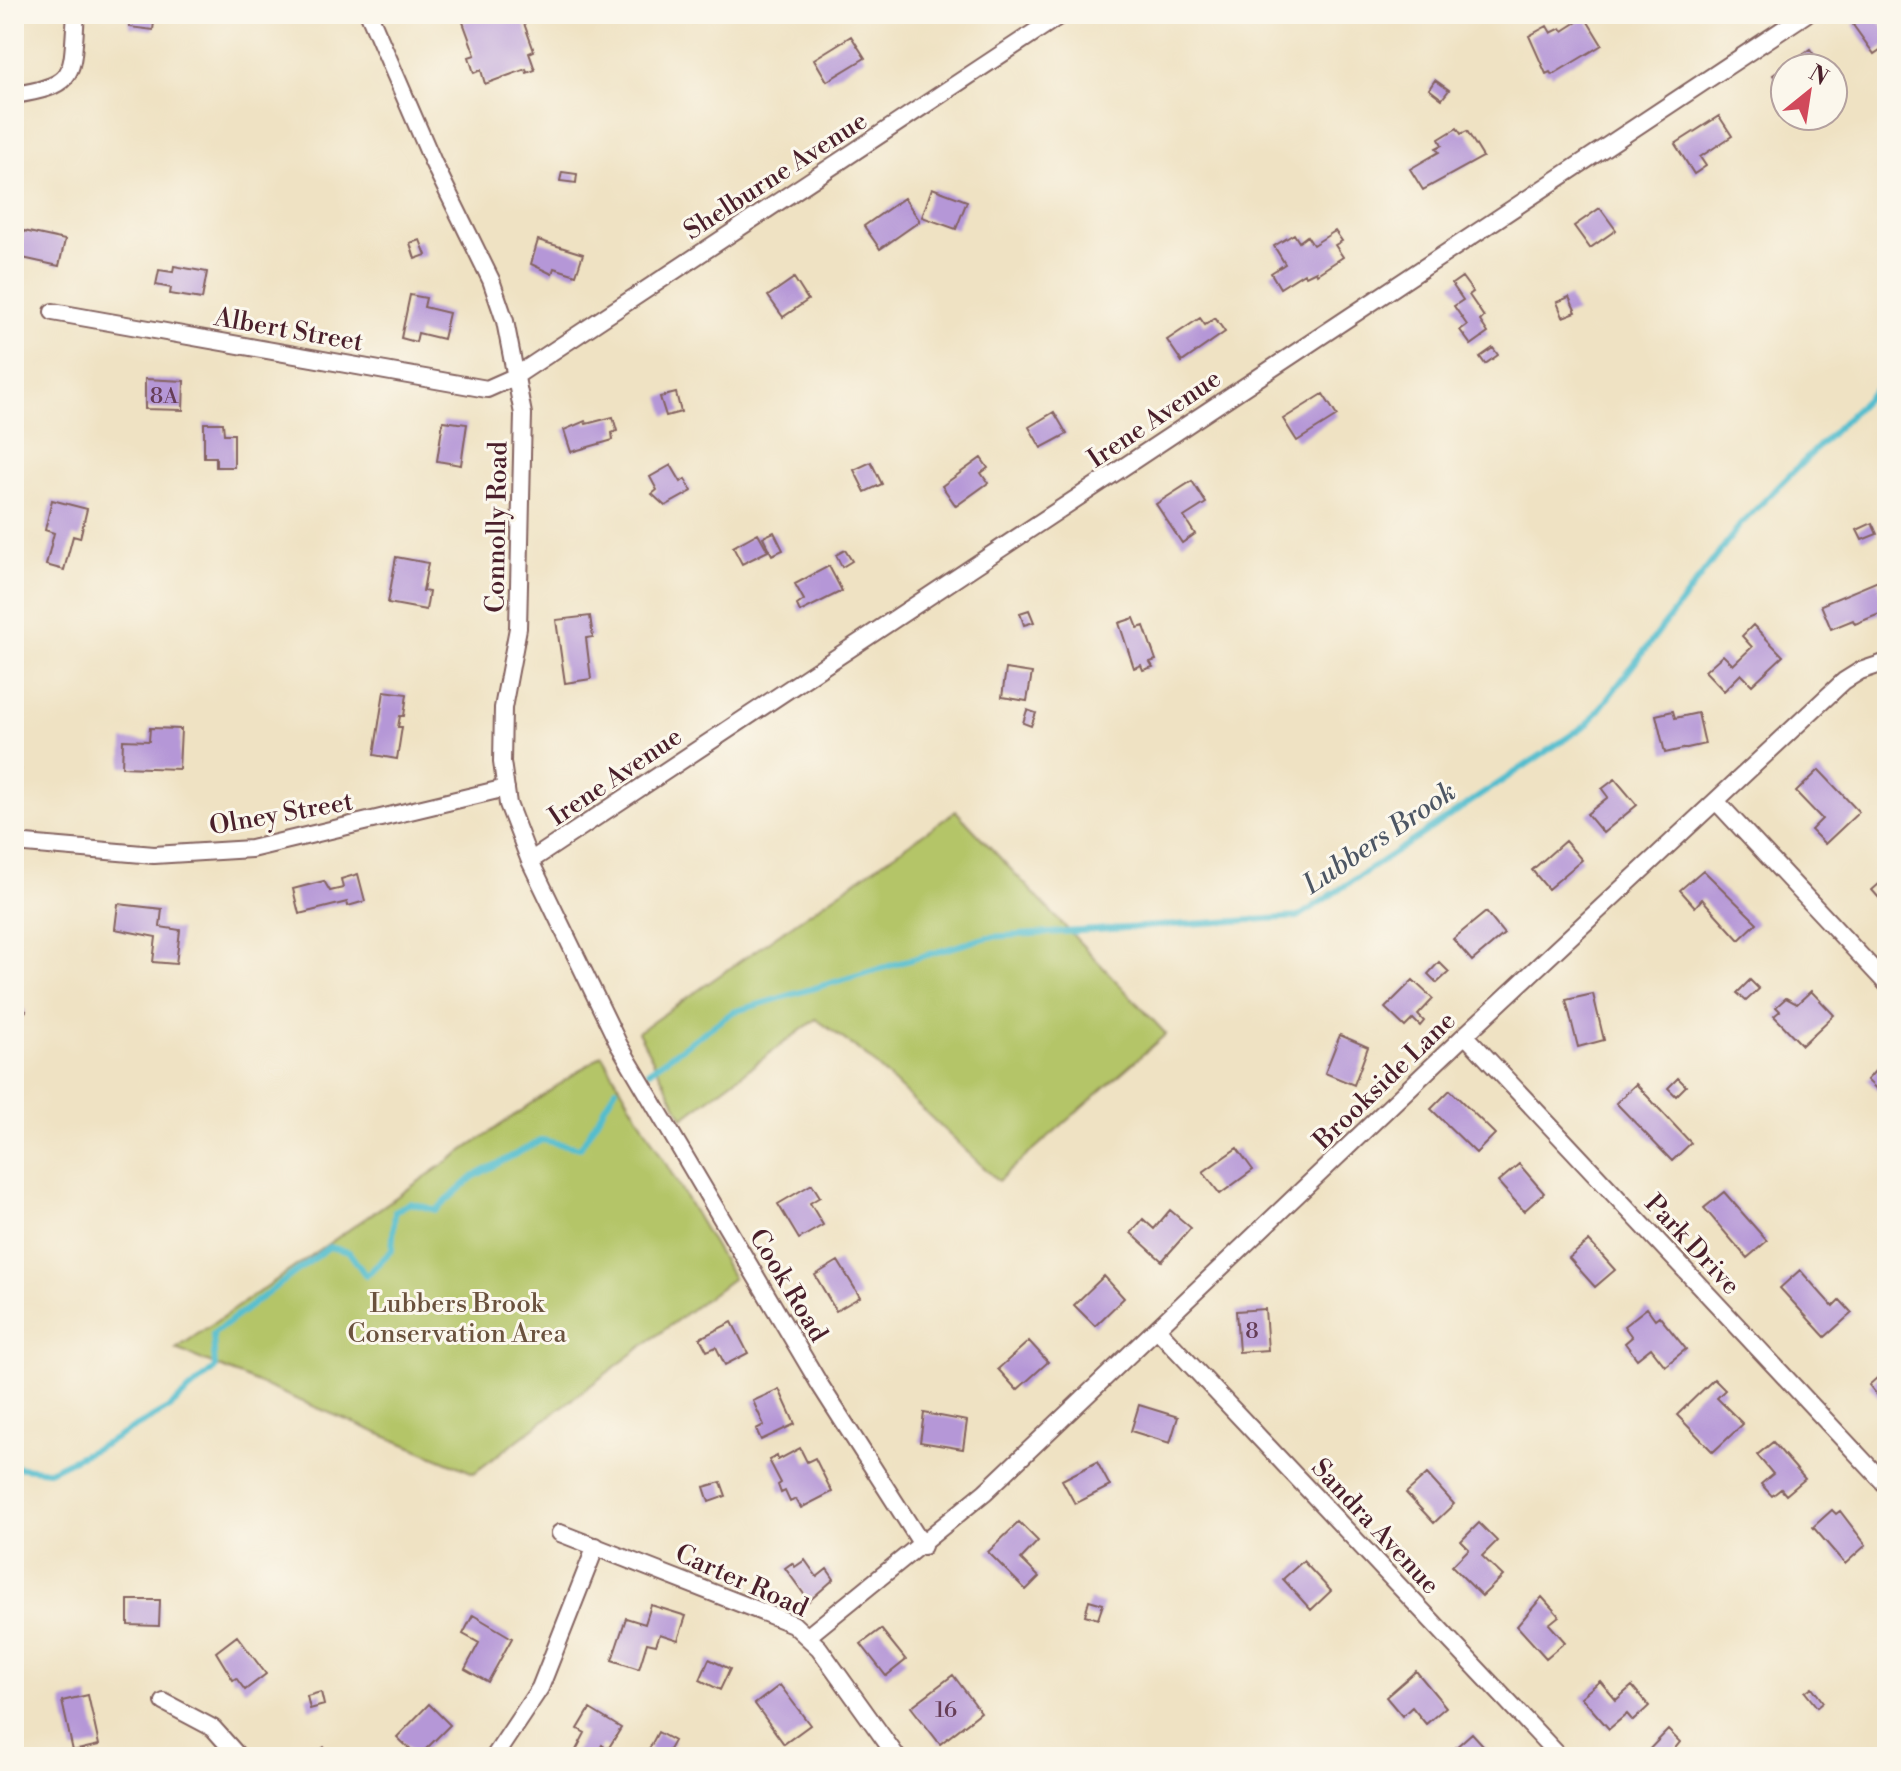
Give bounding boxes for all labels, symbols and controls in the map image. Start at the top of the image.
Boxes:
north arrow [1769,52,1849,132]
text: N [1804,60,1833,92]
street label: Shelburne Avenue [678,105,873,247]
street label: Albert Street [211,301,366,359]
street label: Irene Avenue [1082,363,1227,475]
house number: 8A [150,383,179,410]
street label: Connolly Road [480,441,515,613]
street label: Irene Avenue [543,721,688,833]
water label: Lubbers Brook [1296,774,1463,903]
street label: Olney Street [207,786,355,842]
street label: Brookside Lane [1306,1005,1462,1157]
street label: Park Drive [1638,1188,1747,1302]
street label: Cook Road [742,1223,835,1348]
park label: Lubbers Brook Conservation Area [347,1288,567,1350]
house number: 8 [1245,1318,1259,1345]
street label: Sandra Avenue [1304,1452,1446,1601]
street label: Carter Road [670,1537,813,1624]
house number: 16 [935,1697,957,1724]

